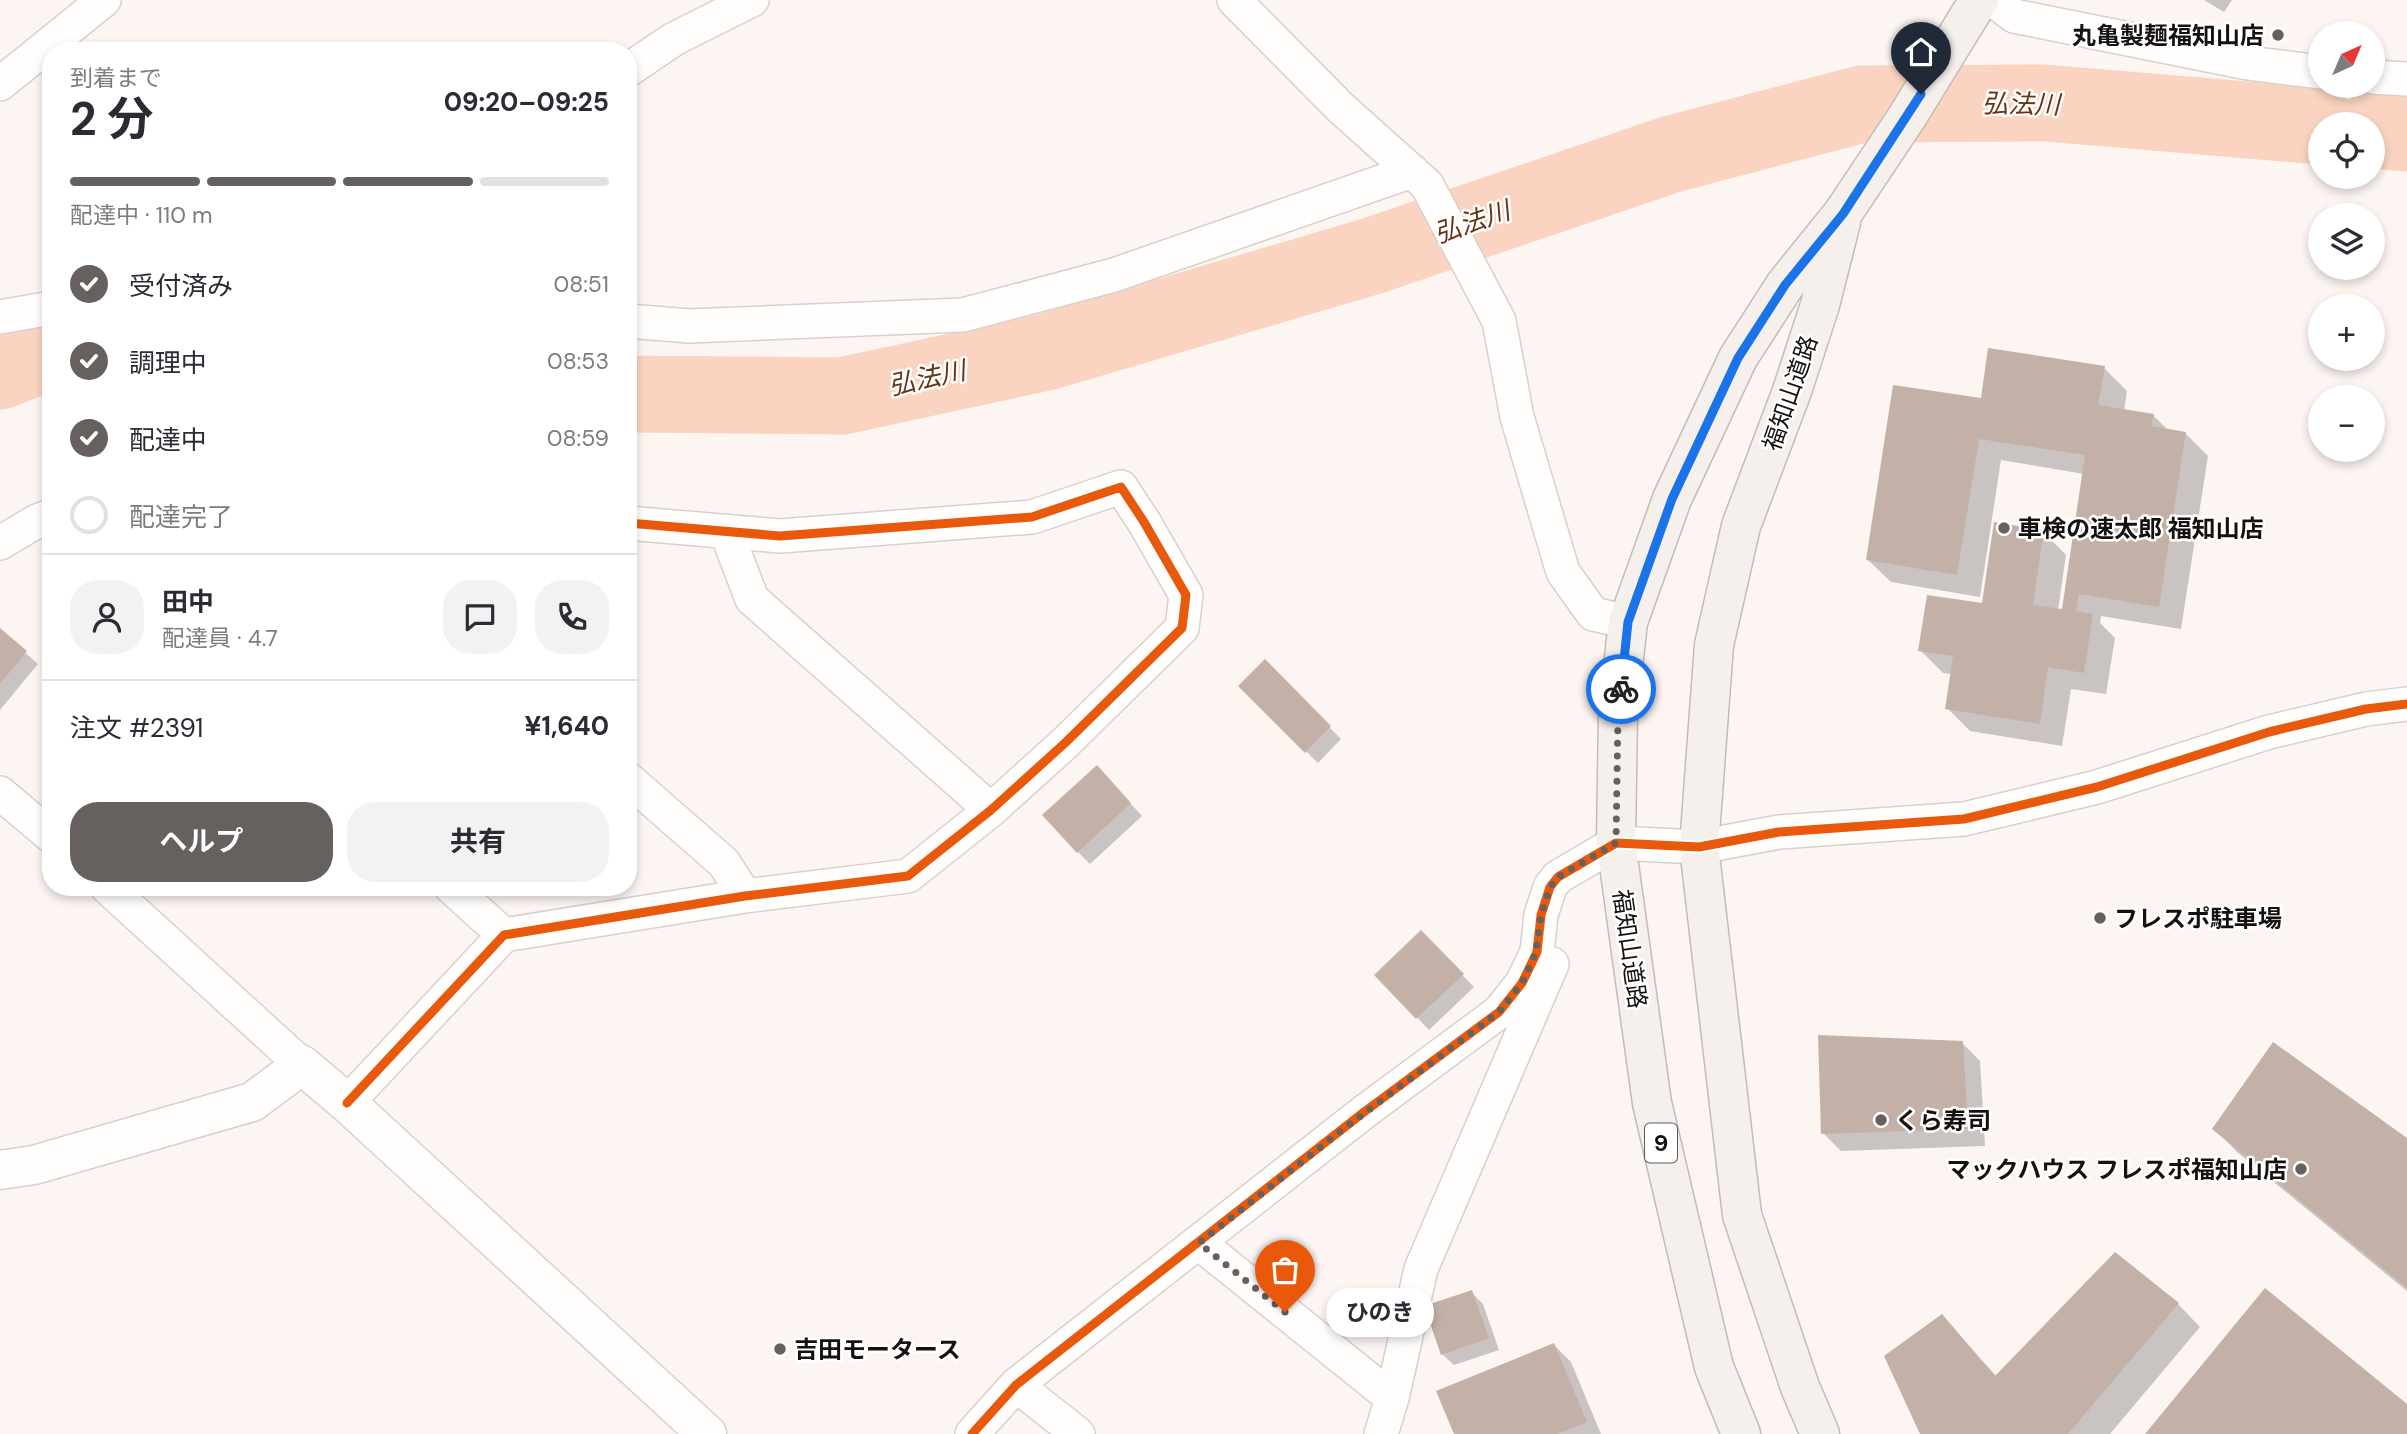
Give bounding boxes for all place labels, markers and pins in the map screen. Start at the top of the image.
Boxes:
place label: 丸亀製麺福知山店 [2072,20,2264,51]
pin [1891,22,1951,94]
marker: 丸亀製麺福知山店 [2270,27,2286,43]
place label: 車検の速太郎 福知山店 [2018,513,2264,544]
marker: 車検の速太郎 福知山店 [1996,520,2012,536]
place label: フレスポ駐車場 [2114,903,2282,934]
marker: フレスポ駐車場 [2092,910,2108,926]
place label: くら寿司 [1895,1105,1991,1136]
marker: くら寿司 [1873,1112,1889,1128]
place label: マックハウス フレスポ福知山店 [1947,1154,2287,1185]
marker: マックハウス フレスポ福知山店 [2293,1161,2309,1177]
pin [1255,1240,1315,1312]
callout: ひのき [1327,1288,1436,1336]
place label: 吉田モータース [794,1334,961,1365]
marker: 吉田モータース [772,1341,788,1357]

